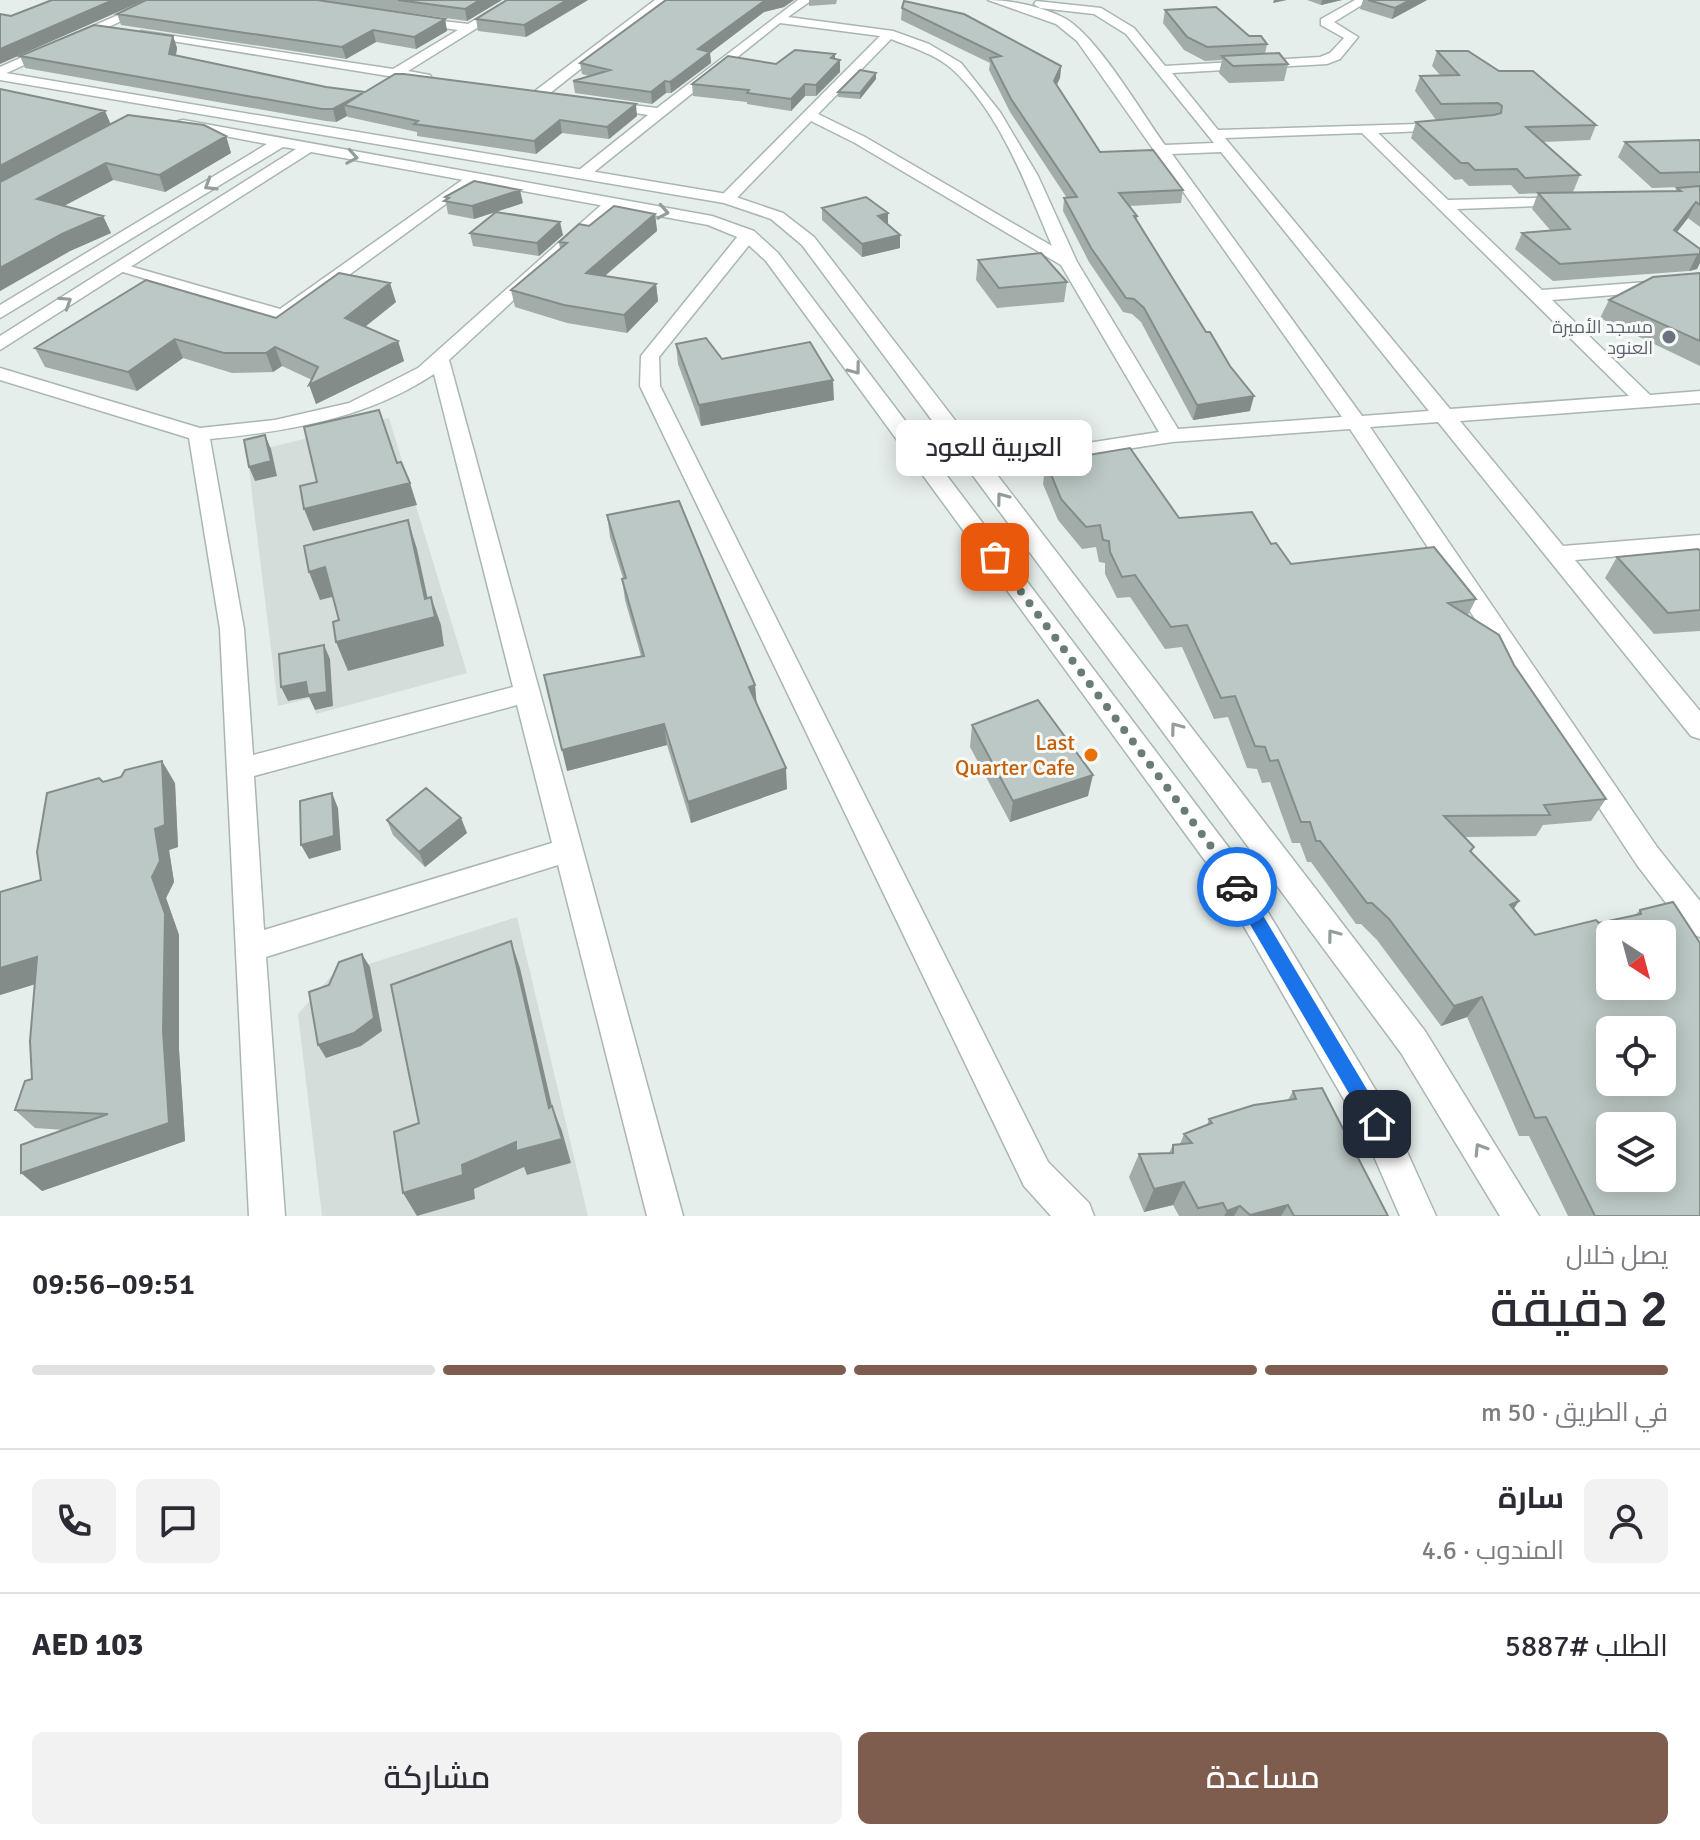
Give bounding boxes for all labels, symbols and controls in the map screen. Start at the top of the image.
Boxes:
one-way arrow [345,148,359,165]
one-way arrow [204,175,219,190]
one-way arrow [656,203,670,220]
one-way arrow [57,297,71,312]
place label: مسجد الأميرة العنود [1552,316,1653,359]
marker: مسجد الأميرة العنود [1660,328,1678,346]
one-way arrow [845,360,860,374]
callout: العربية للعود [897,421,1093,477]
text: العربية للعود [925,432,1063,464]
one-way arrow [998,493,1012,507]
pin [961,523,1029,591]
icon: bag [973,535,1017,579]
one-way arrow [1172,722,1186,737]
place label: Last Quarter Cafe [955,729,1075,781]
marker: Last Quarter Cafe [1082,746,1100,764]
courier [1197,847,1277,927]
icon: car [1215,865,1259,909]
north arrow [1596,920,1676,1000]
map controls [1596,920,1676,1192]
one-way arrow [1329,930,1343,944]
button: locate [1596,1016,1676,1096]
pin [1343,1090,1411,1158]
icon: home [1355,1102,1399,1146]
button: layers [1596,1112,1676,1192]
one-way arrow [1475,1143,1490,1158]
text: يصل خلال [1566,1240,1668,1272]
text: 09:51–09:56 [32,1266,195,1303]
text: 2 دقيقة [1490,1277,1668,1341]
text: في الطريق · 50 m [1481,1397,1668,1429]
button: phone [32,1479,116,1563]
button: chat [136,1479,220,1563]
button: person [1584,1479,1668,1563]
text: سارة [1498,1480,1564,1517]
text: المندوب · 4.6 [1422,1535,1564,1567]
text: AED 103 [32,1627,144,1664]
text: الطلب #5887 [1505,1628,1668,1665]
button: مشاركة [32,1732,842,1824]
button: مساعدة [858,1732,1668,1824]

